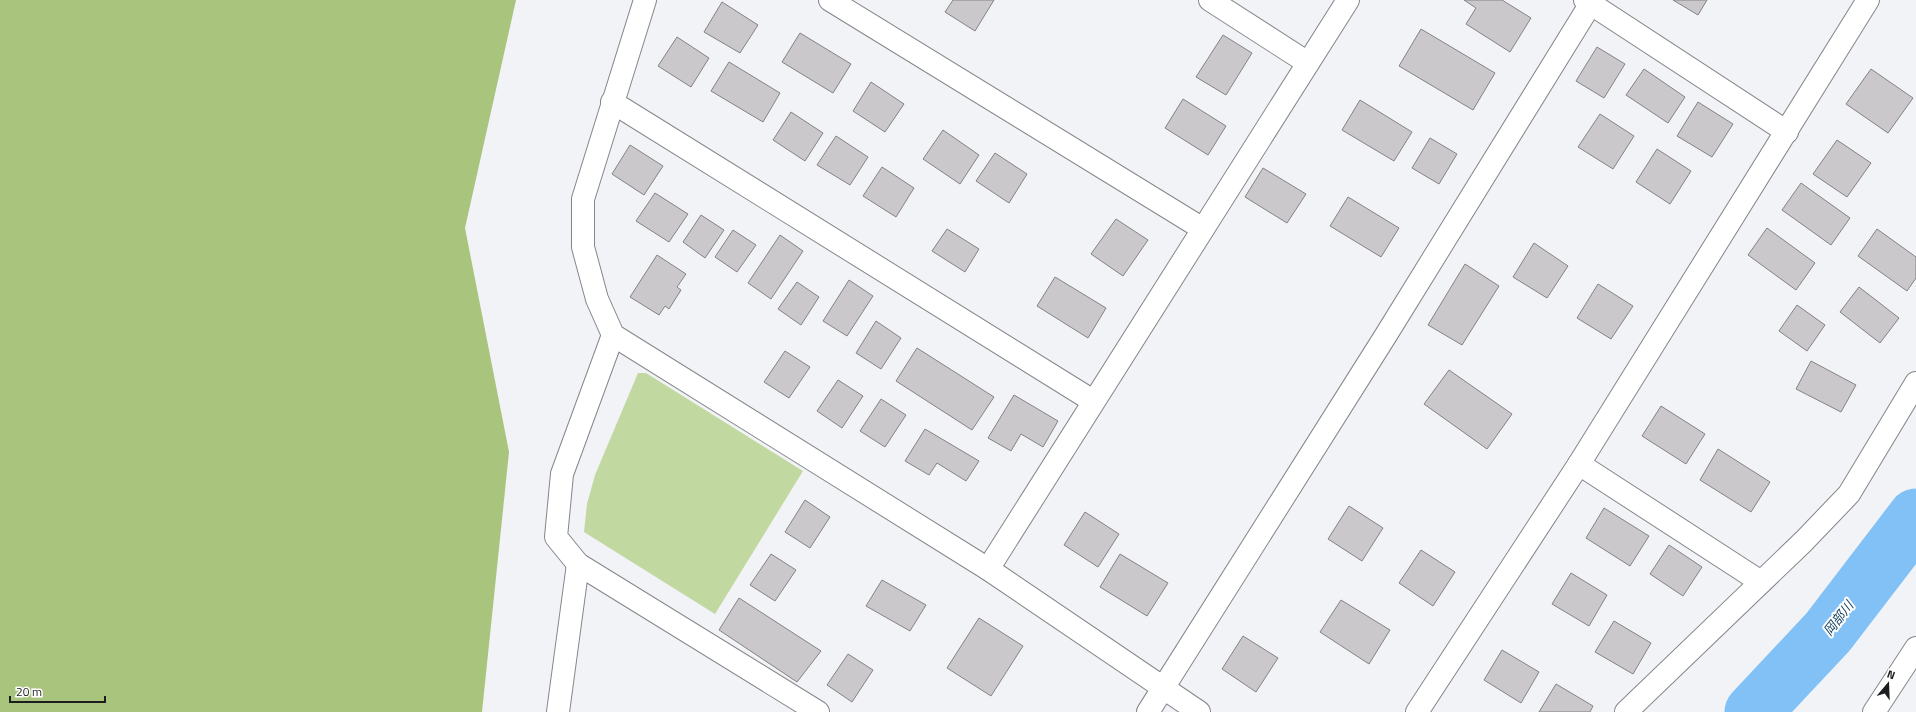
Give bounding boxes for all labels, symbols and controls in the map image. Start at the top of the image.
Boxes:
water label: 岡部川 [1818,595,1859,640]
north arrow [1868,664,1908,704]
text: N [1885,666,1897,683]
scale bar [10,678,105,704]
text: 20 m [16,682,42,701]

